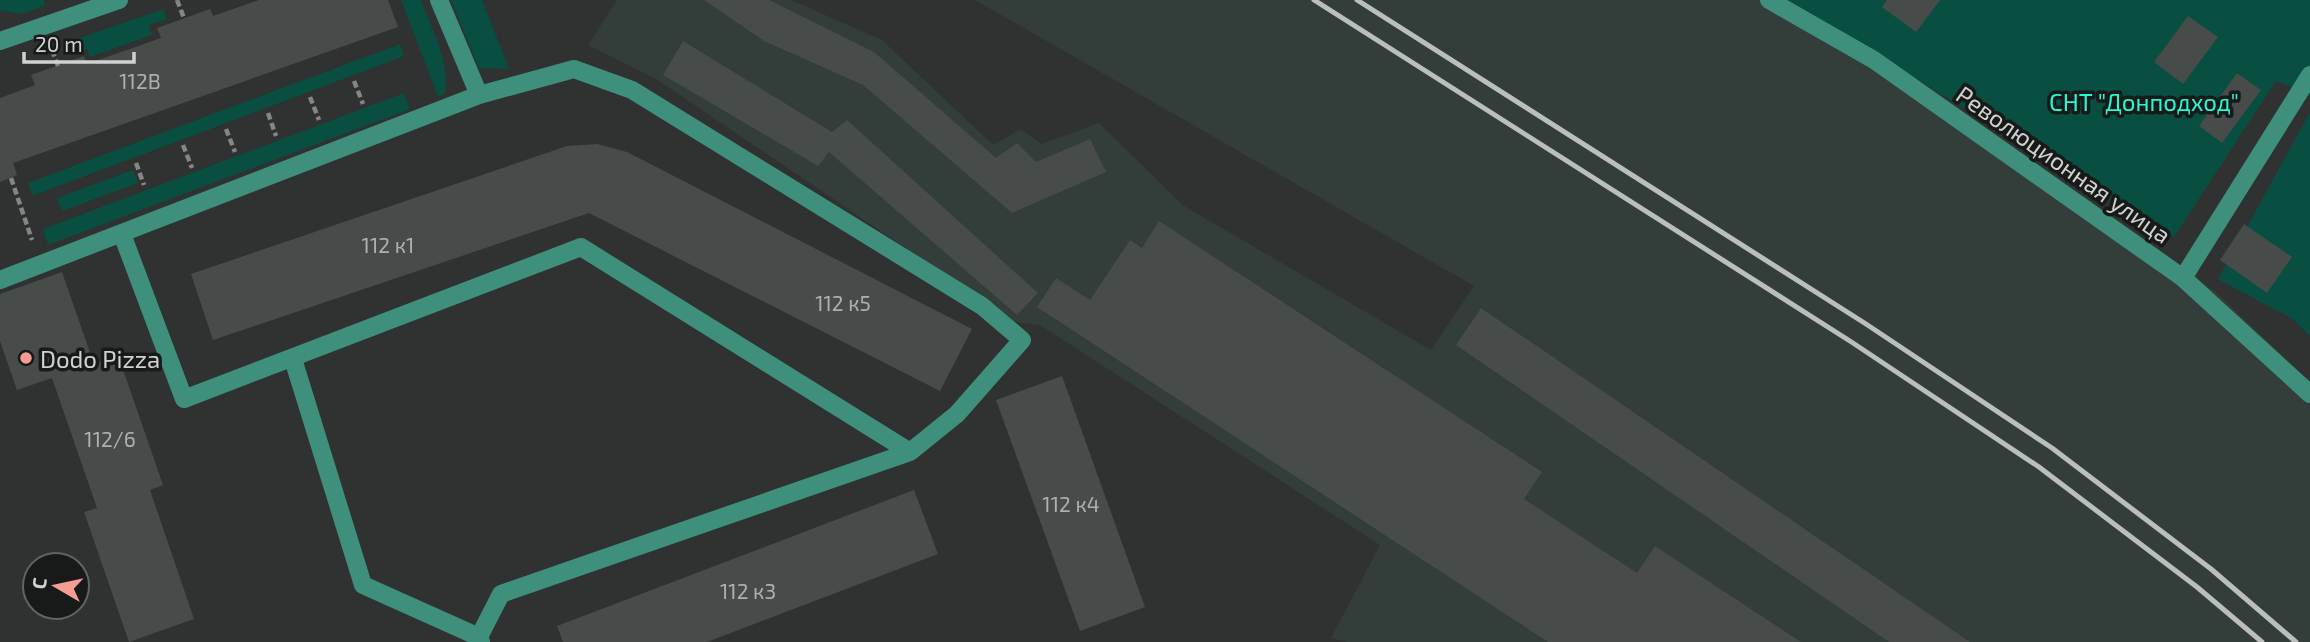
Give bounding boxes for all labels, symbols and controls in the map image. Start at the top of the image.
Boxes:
scale bar [24,21,135,65]
text: 20 m [35,31,83,56]
house number: 112В [119,68,161,93]
street label: Революционная улица [1951,79,2177,250]
park label: СНТ "Донподход" [2049,87,2239,116]
house number: 112 к1 [362,232,414,257]
house number: 112 к5 [815,290,871,315]
place label: Dodo Pizza [40,344,160,373]
marker: Dodo Pizza [18,350,34,366]
house number: 112/6 [84,426,136,451]
house number: 112 к4 [1042,491,1100,516]
north arrow [21,551,91,621]
text: С [26,576,51,591]
house number: 112 к3 [720,578,776,603]

